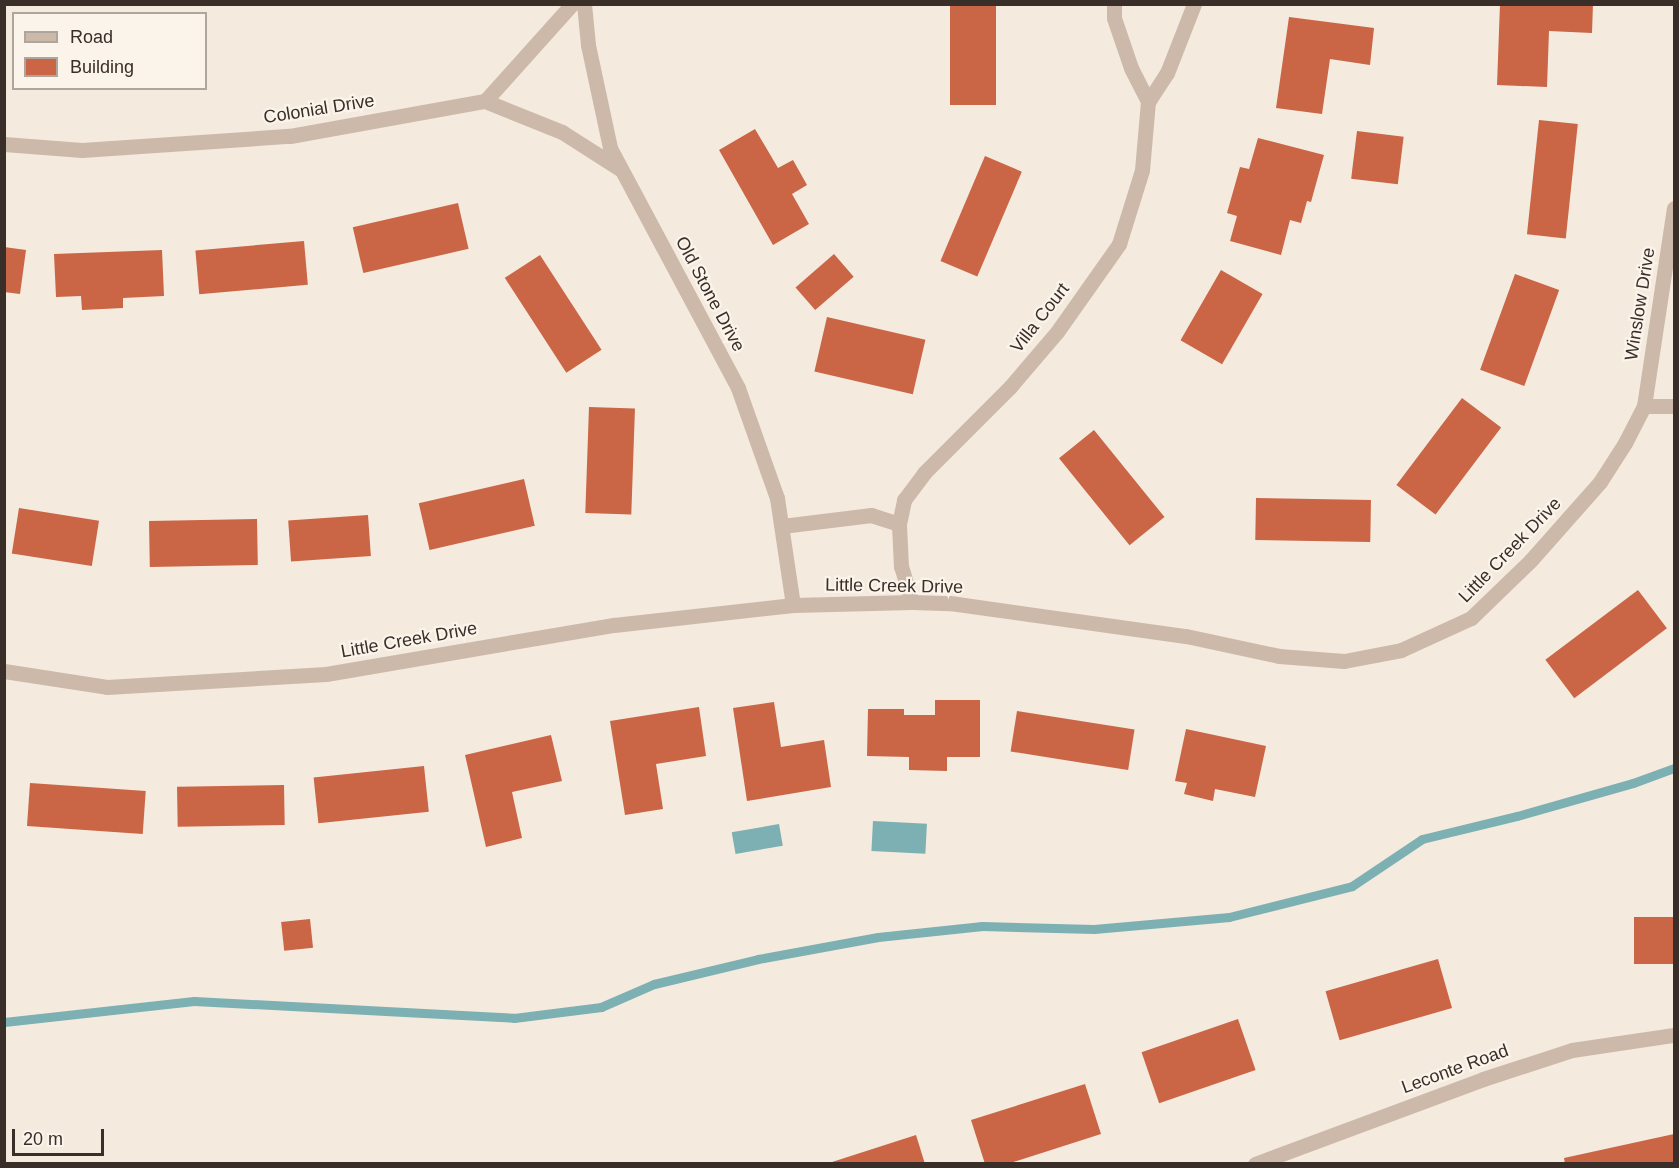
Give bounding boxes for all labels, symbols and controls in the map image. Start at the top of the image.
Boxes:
legend [12,12,207,90]
text: Road [70,27,113,47]
text: Building [70,57,134,77]
street label: Colonial Drive [262,90,376,128]
street label: Old Stone Drive [671,233,749,355]
street label: Winslow Drive [1620,246,1660,362]
street label: Villa Court [1006,279,1074,357]
street label: Little Creek Drive [1454,493,1566,607]
street label: Little Creek Drive [825,574,963,598]
street label: Little Creek Drive [339,617,479,663]
street label: Leconte Road [1399,1040,1511,1098]
scale bar [15,1117,106,1155]
text: 20 m [23,1129,63,1149]

